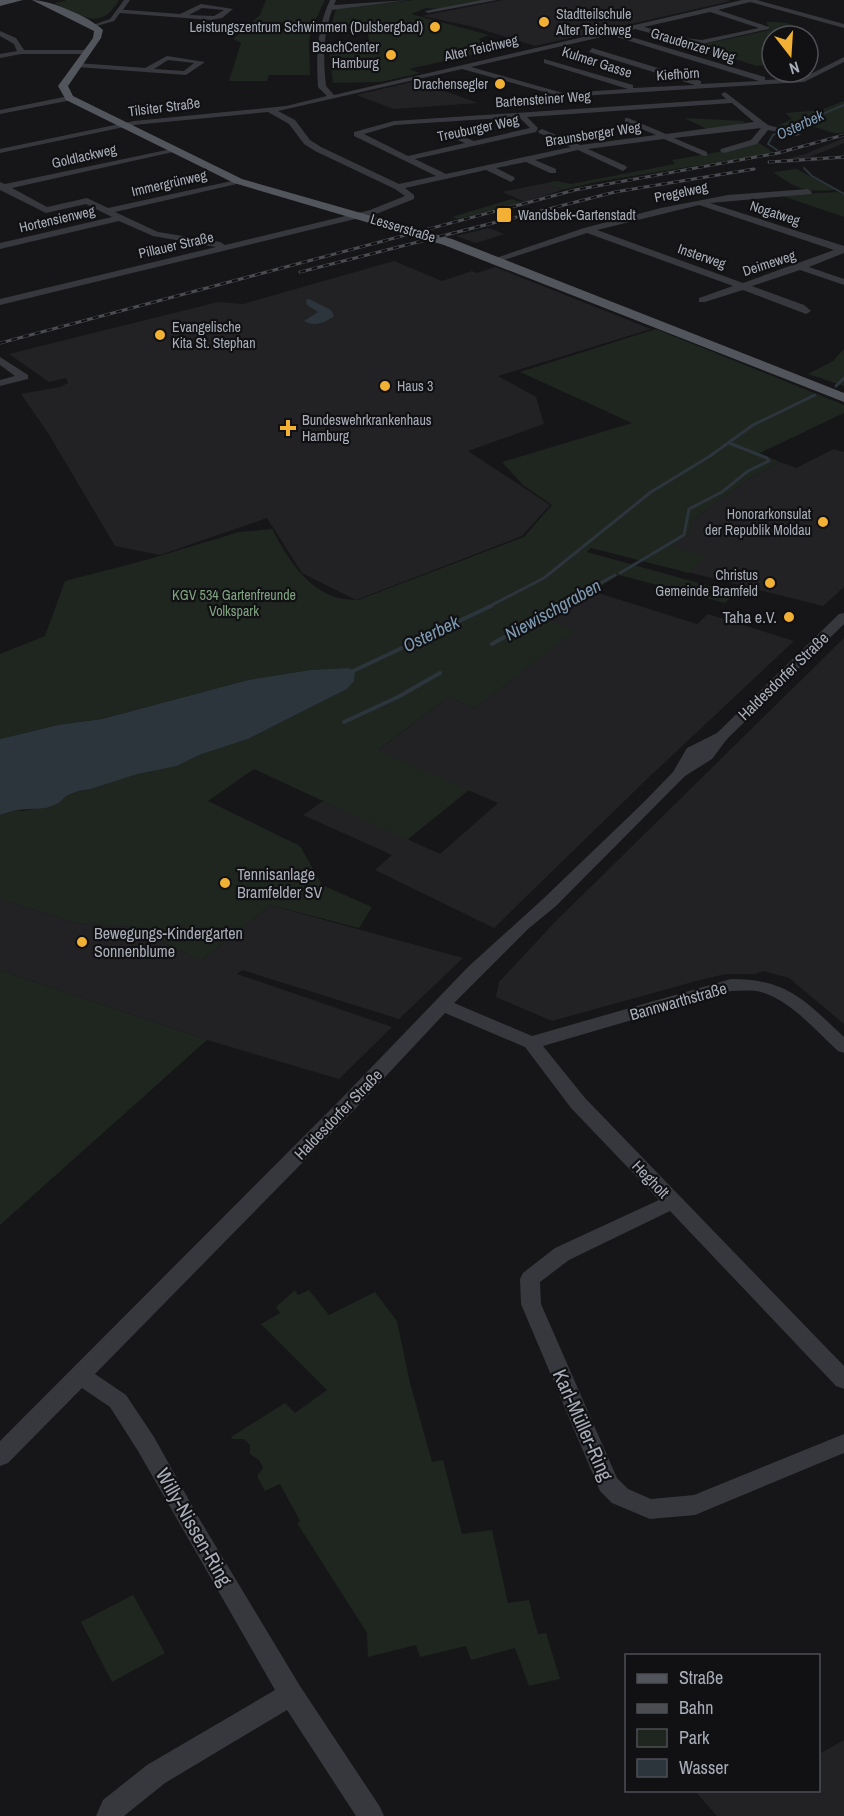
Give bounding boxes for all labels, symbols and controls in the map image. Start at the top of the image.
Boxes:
place label: Stadtteilschule Alter Teichweg [555,5,632,39]
marker: Stadtteilschule Alter Teichweg [537,15,551,29]
place label: Leistungszentrum Schwimmen (Dulsbergbad) [189,18,423,36]
marker: Leistungszentrum Schwimmen (Dulsbergbad) [428,20,442,34]
street label: Graudenzer Weg [649,24,738,67]
north arrow [760,24,820,84]
street label: Alter Teichweg [441,31,520,65]
place label: BeachCenter Hamburg [312,38,380,72]
street label: Kulmer Gasse [560,42,634,82]
marker: BeachCenter Hamburg [384,48,398,62]
text: N [787,56,802,80]
street label: Kiefhörn [656,64,700,84]
place label: Drachensegler [413,75,488,93]
marker: Drachensegler [493,77,507,91]
street label: Bartensteiner Weg [495,87,592,111]
street label: Tilsiter Straße [127,94,201,120]
water label: Osterbek [773,104,828,145]
street label: Treuburger Weg [436,110,521,145]
street label: Braunsberger Weg [544,117,642,150]
street label: Goldlackweg [50,140,119,172]
street label: Immergrünweg [130,165,209,200]
street label: Pregelweg [653,177,710,206]
street label: Nogatweg [748,196,803,230]
street label: Hortensienweg [17,201,97,236]
marker: Wandsbek-Gartenstadt [495,206,513,224]
place label: Wandsbek-Gartenstadt [518,206,636,224]
street label: Lesserstraße [368,210,438,246]
street label: Pillauer Straße [137,228,215,262]
street label: Insterweg [676,239,729,273]
street label: Deimeweg [740,246,798,280]
place label: Evangelische Kita St. Stephan [172,318,256,352]
marker: Evangelische Kita St. Stephan [153,328,167,342]
place label: Haus 3 [397,377,433,395]
marker: Haus 3 [378,379,392,393]
place label: Bundeswehrkrankenhaus Hamburg [302,411,432,445]
marker: Bundeswehrkrankenhaus Hamburg [279,419,297,437]
place label: Honorarkonsulat der Republik Moldau [705,505,811,539]
marker: Honorarkonsulat der Republik Moldau [816,515,830,529]
place label: Christus Gemeinde Bramfeld [655,566,758,600]
water label: Niewischgraben [500,573,605,646]
marker: Christus Gemeinde Bramfeld [763,576,777,590]
park label: KGV 534 Gartenfreunde Volkspark [172,586,296,620]
place label: Taha e.V. [723,606,777,628]
water label: Osterbek [398,609,464,658]
marker: Taha e.V. [782,610,796,624]
street label: Haldesdorfer Straße [733,627,833,725]
place label: Tennisanlage Bramfelder SV [237,863,323,903]
marker: Tennisanlage Bramfelder SV [218,876,232,890]
place label: Bewegungs-Kindergarten Sonnenblume [94,922,243,962]
marker: Bewegungs-Kindergarten Sonnenblume [75,935,89,949]
street label: Bannwarthstraße [627,977,729,1025]
street label: Haldesdorfer Straße [289,1064,387,1164]
street label: Hegholt [627,1155,675,1203]
street label: Karl-Müller-Ring [547,1365,620,1485]
street label: Willy-Nissen-Ring [150,1463,239,1591]
legend [625,1654,820,1792]
text: Straße [679,1665,723,1690]
text: Bahn [679,1695,713,1720]
text: Park [679,1725,710,1750]
text: Wasser [679,1755,729,1780]

